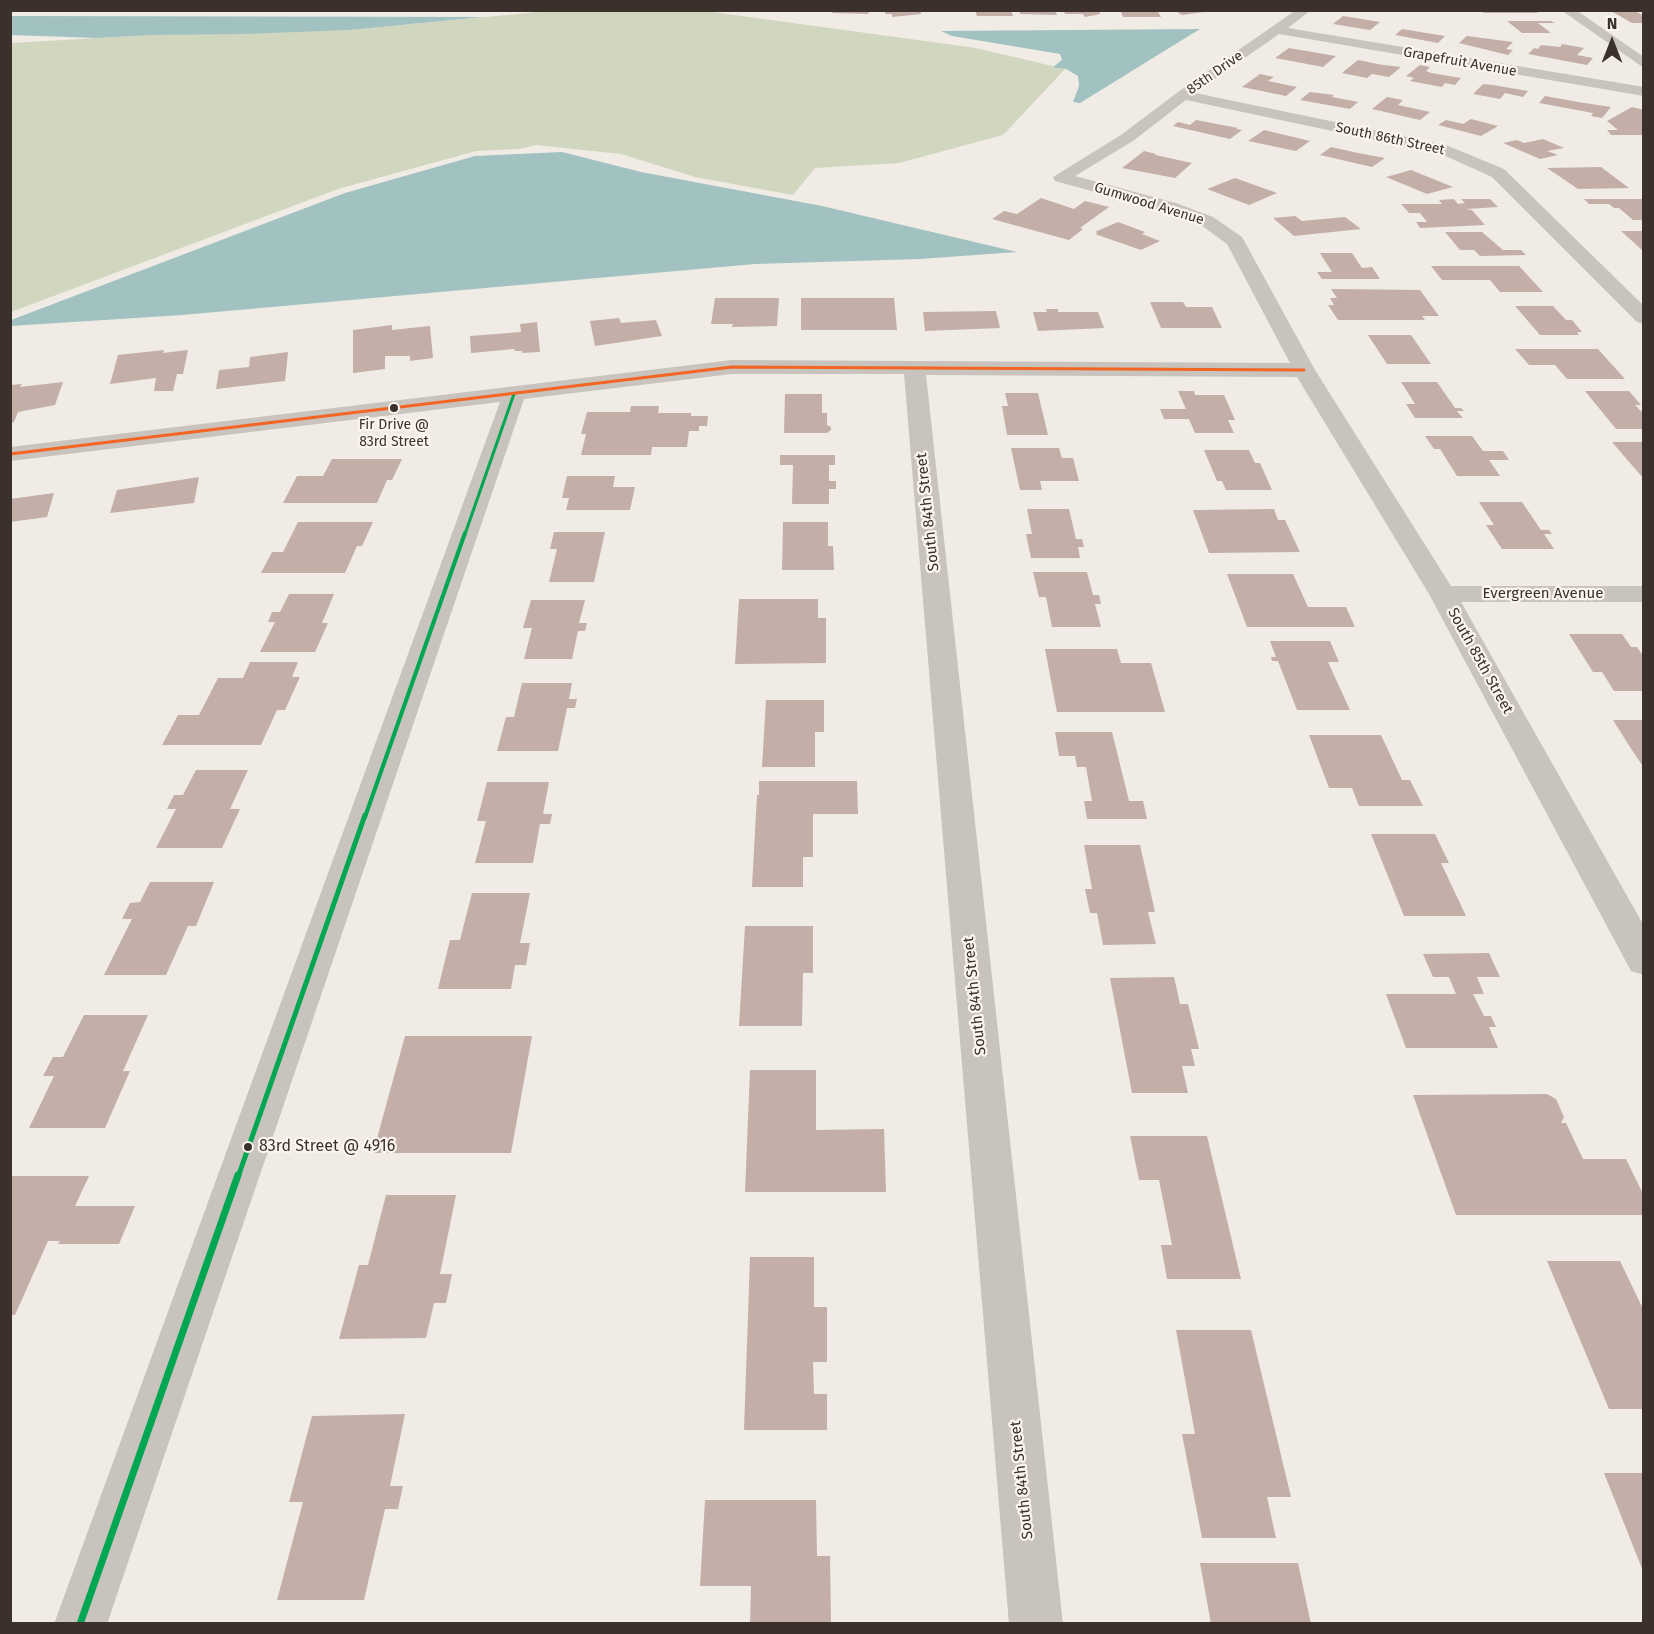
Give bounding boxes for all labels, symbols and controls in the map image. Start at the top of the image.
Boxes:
north arrow [1582,12,1642,72]
text: N [1607,14,1617,33]
street label: Grapefruit Avenue [1402,44,1518,80]
street label: 85th Drive [1184,48,1246,98]
street label: South 86th Street [1334,119,1446,159]
street label: Gumwood Avenue [1092,179,1206,229]
marker: Fir Drive @ 83rd Street [388,402,400,414]
place label: Fir Drive @ 83rd Street [359,417,429,449]
street label: South 84th Street [913,452,943,572]
street label: Evergreen Avenue [1483,585,1603,603]
street label: South 85th Street [1443,605,1517,717]
street label: South 84th Street [960,936,990,1056]
place label: 83rd Street @ 4916 [259,1137,395,1157]
marker: 83rd Street @ 4916 [242,1141,254,1153]
street label: South 84th Street [1007,1420,1037,1540]

